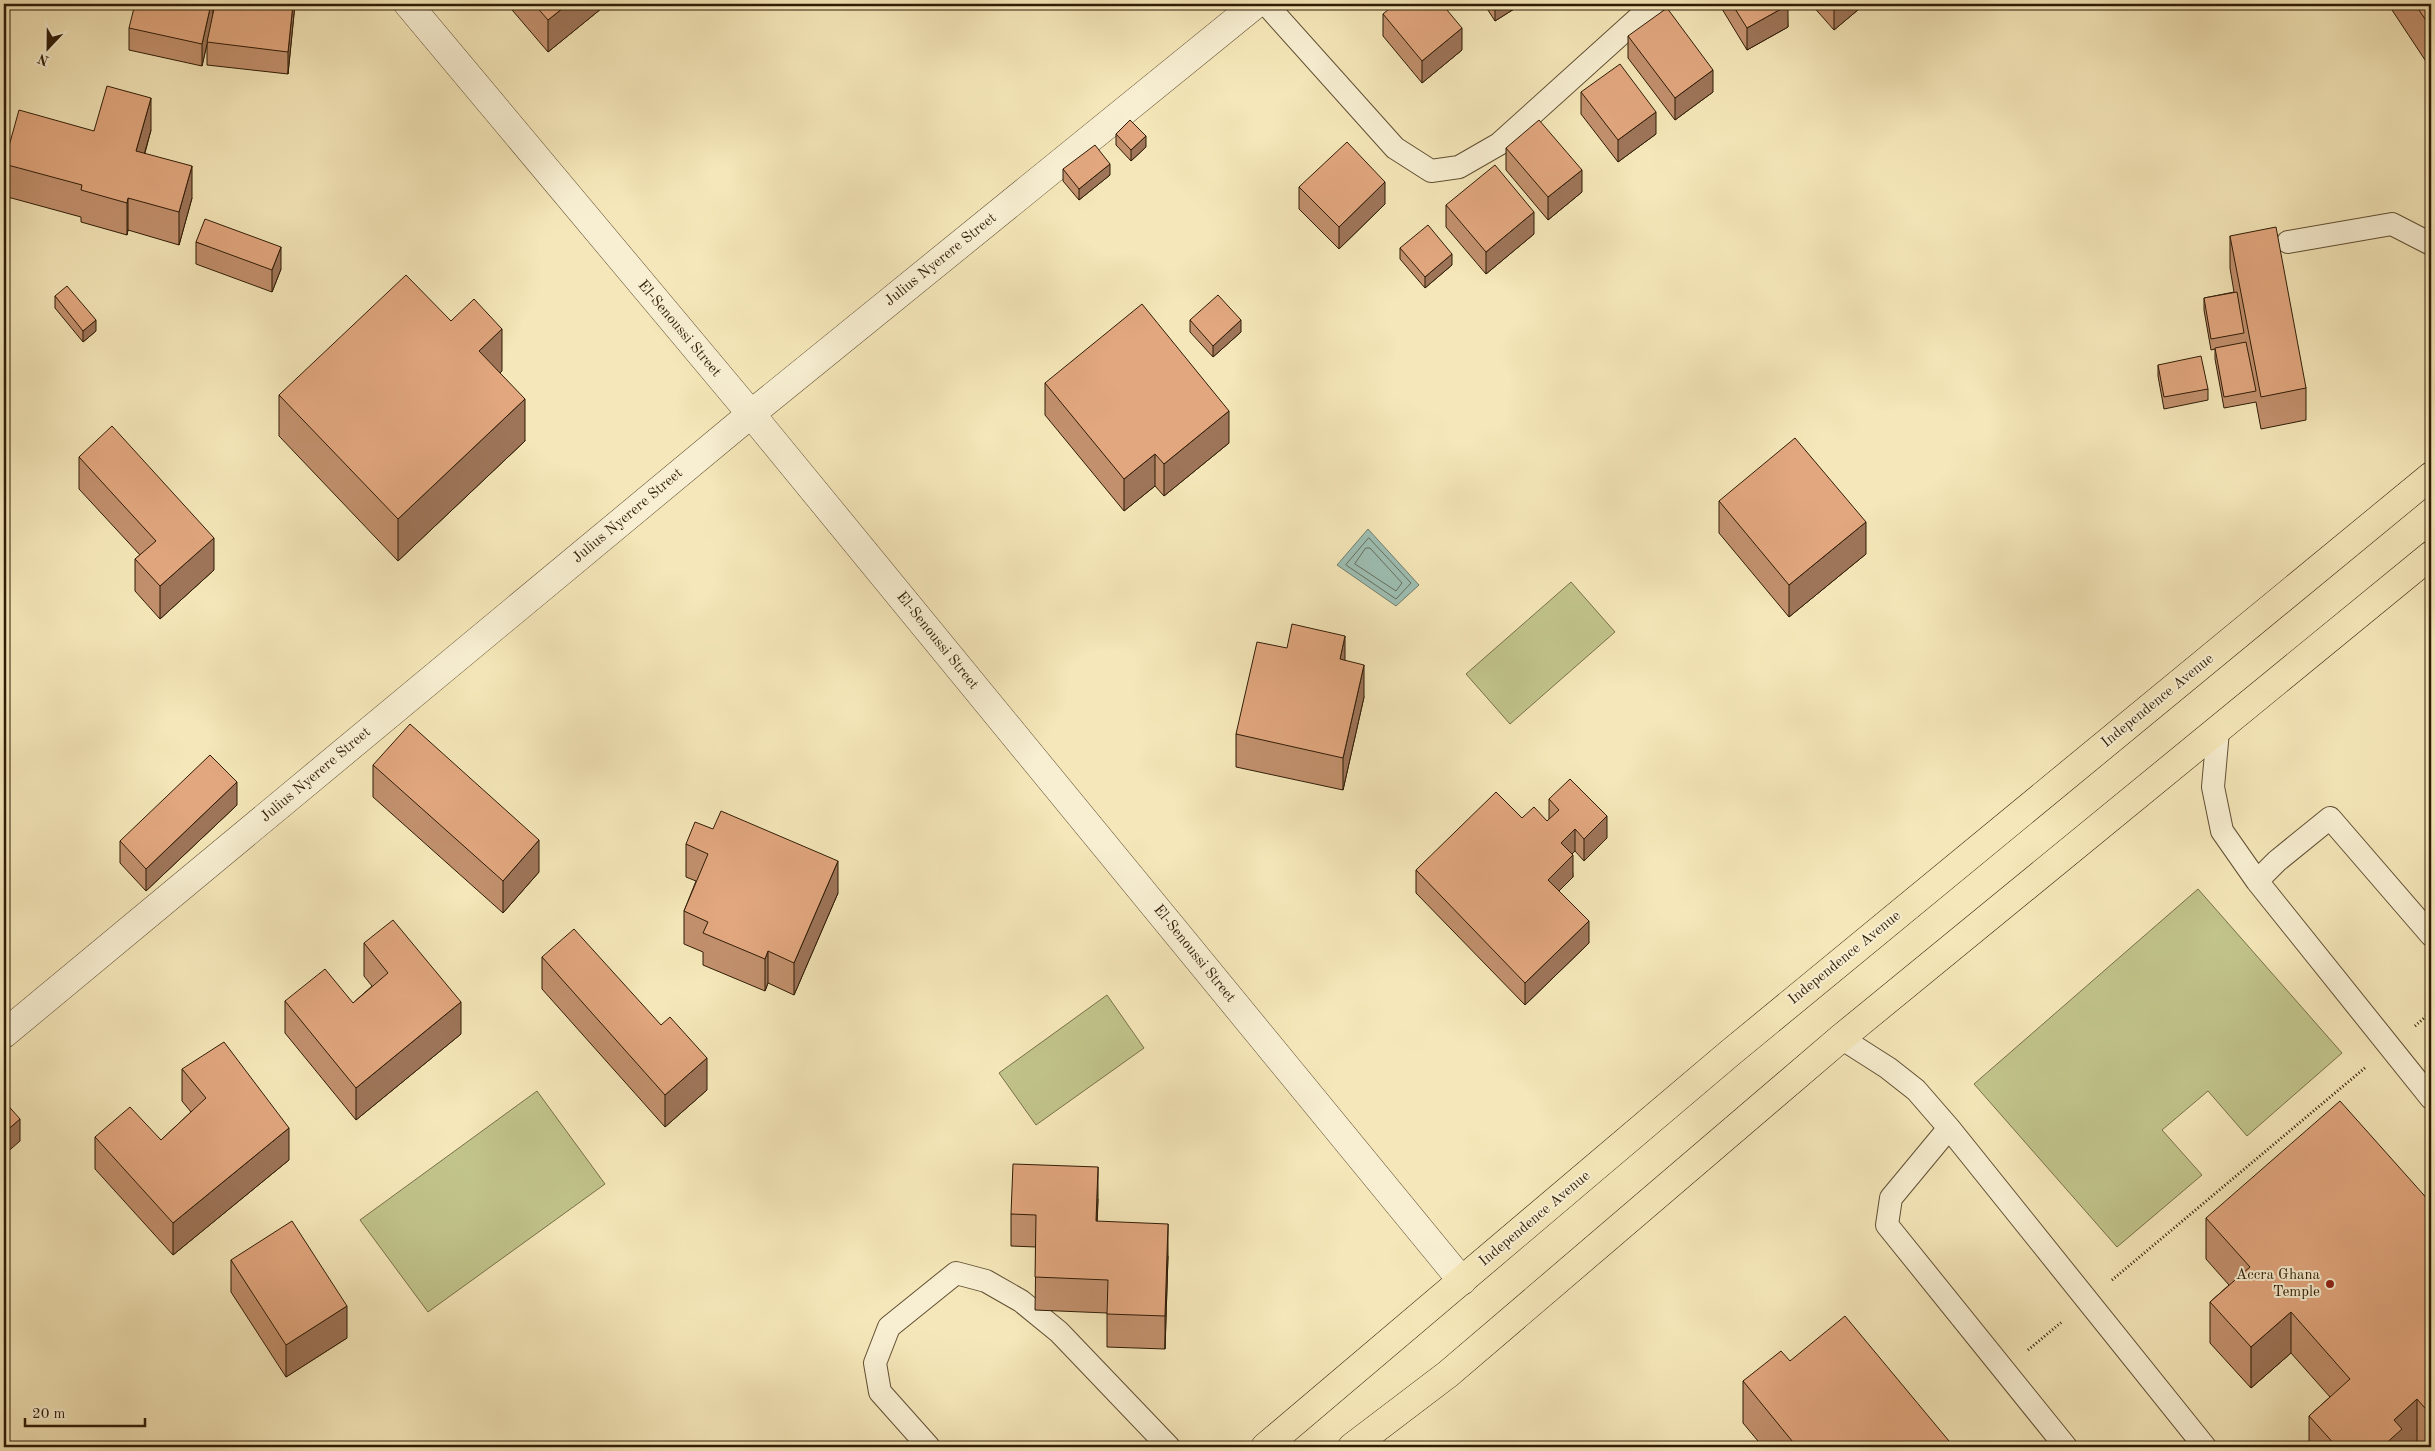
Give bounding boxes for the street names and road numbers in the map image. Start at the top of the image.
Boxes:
street label: Julius Nyerere Street [882,211,1000,309]
street label: El-Senoussi Street [634,278,724,380]
street label: Julius Nyerere Street [570,466,686,566]
street label: El-Senoussi Street [893,589,981,693]
street label: Independence Avenue [2099,651,2217,751]
street label: Julius Nyerere Street [258,725,374,825]
street label: El-Senoussi Street [1150,902,1238,1006]
street label: Independence Avenue [1786,908,1904,1008]
street label: Independence Avenue [1477,1168,1593,1270]

